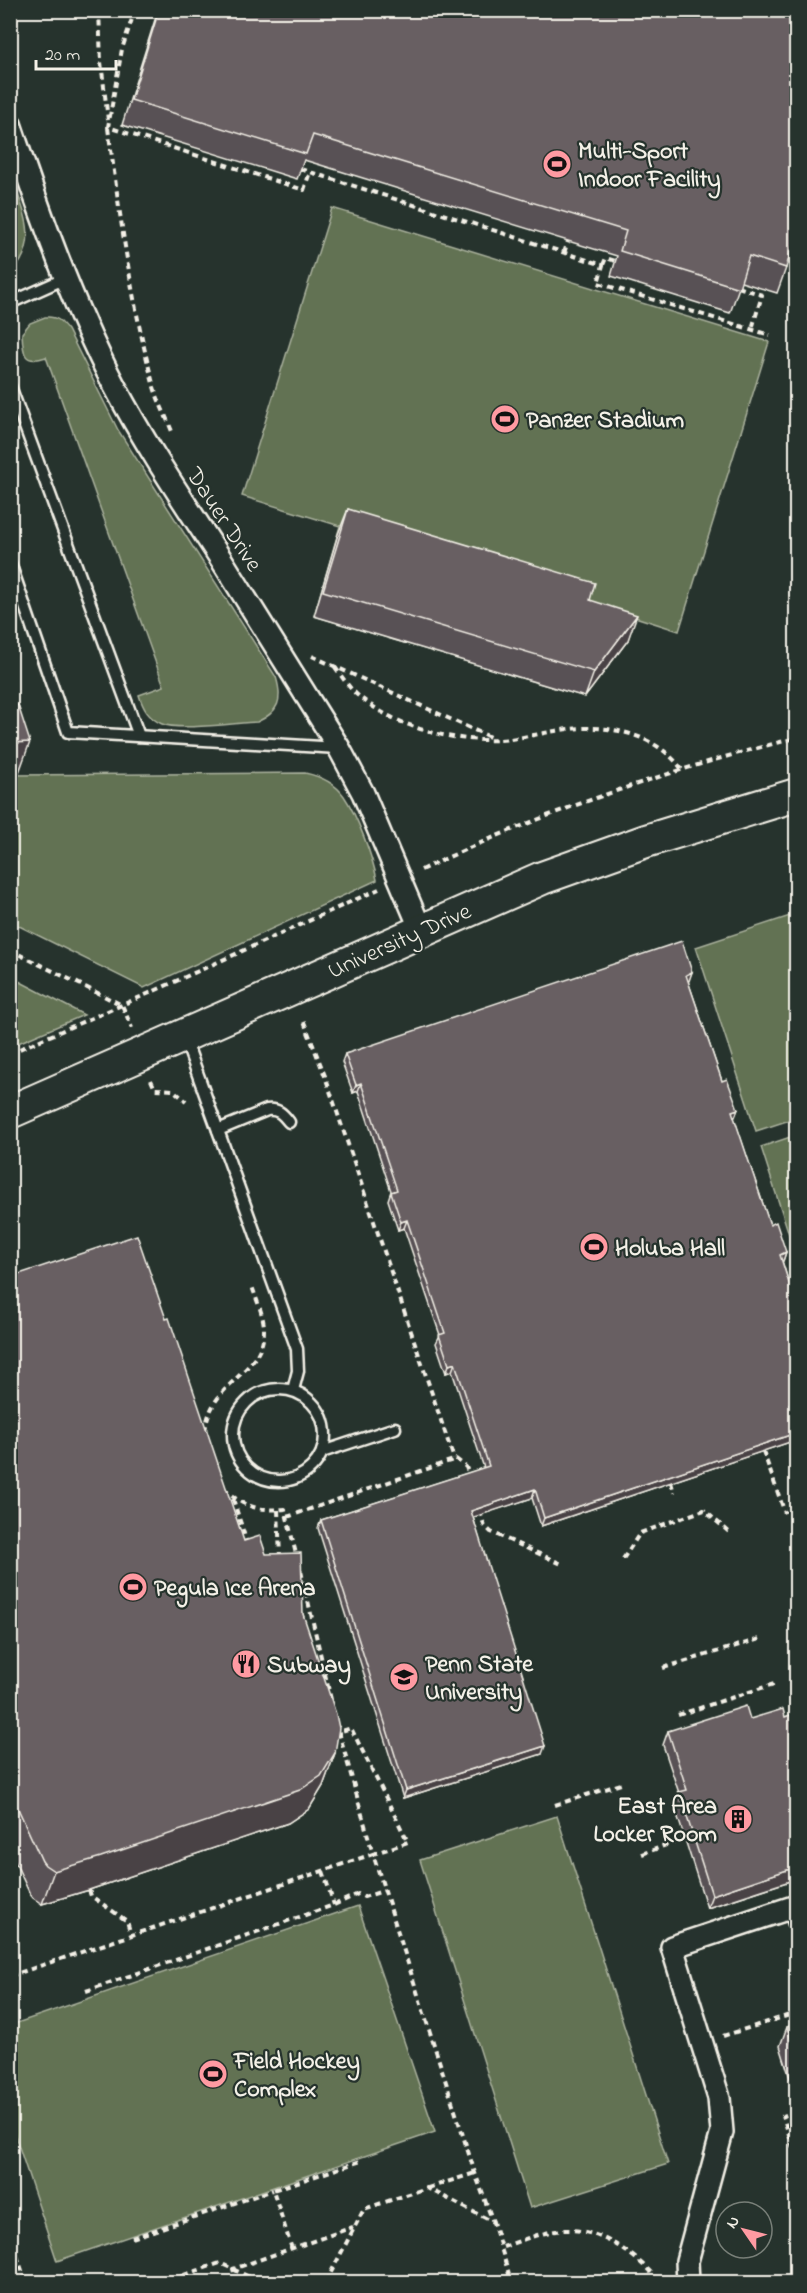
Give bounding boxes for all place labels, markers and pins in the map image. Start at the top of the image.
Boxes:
place label: Multi-Sport Indoor Facility [578,135,721,199]
sports icon: Multi-Sport Indoor Facility [541,148,573,180]
sports icon: Panzer Stadium [489,403,521,435]
place label: Panzer Stadium [526,404,684,439]
sports icon: Holuba Hall [578,1231,610,1263]
place label: Holuba Hall [615,1232,725,1267]
sports icon: Pegula Ice Arena [117,1571,149,1603]
place label: Pegula Ice Arena [154,1572,316,1608]
restaurant icon: Subway [230,1648,262,1680]
place label: Penn State University [425,1648,534,1712]
place label: Subway [267,1649,351,1685]
school or university icon: Penn State University [388,1661,420,1693]
place label: East Area Locker Room [593,1790,717,1853]
building icon: East Area Locker Room [722,1803,754,1835]
place label: Field Hockey Complex [233,2045,360,2108]
sports icon: Field Hockey Complex [197,2058,229,2090]

